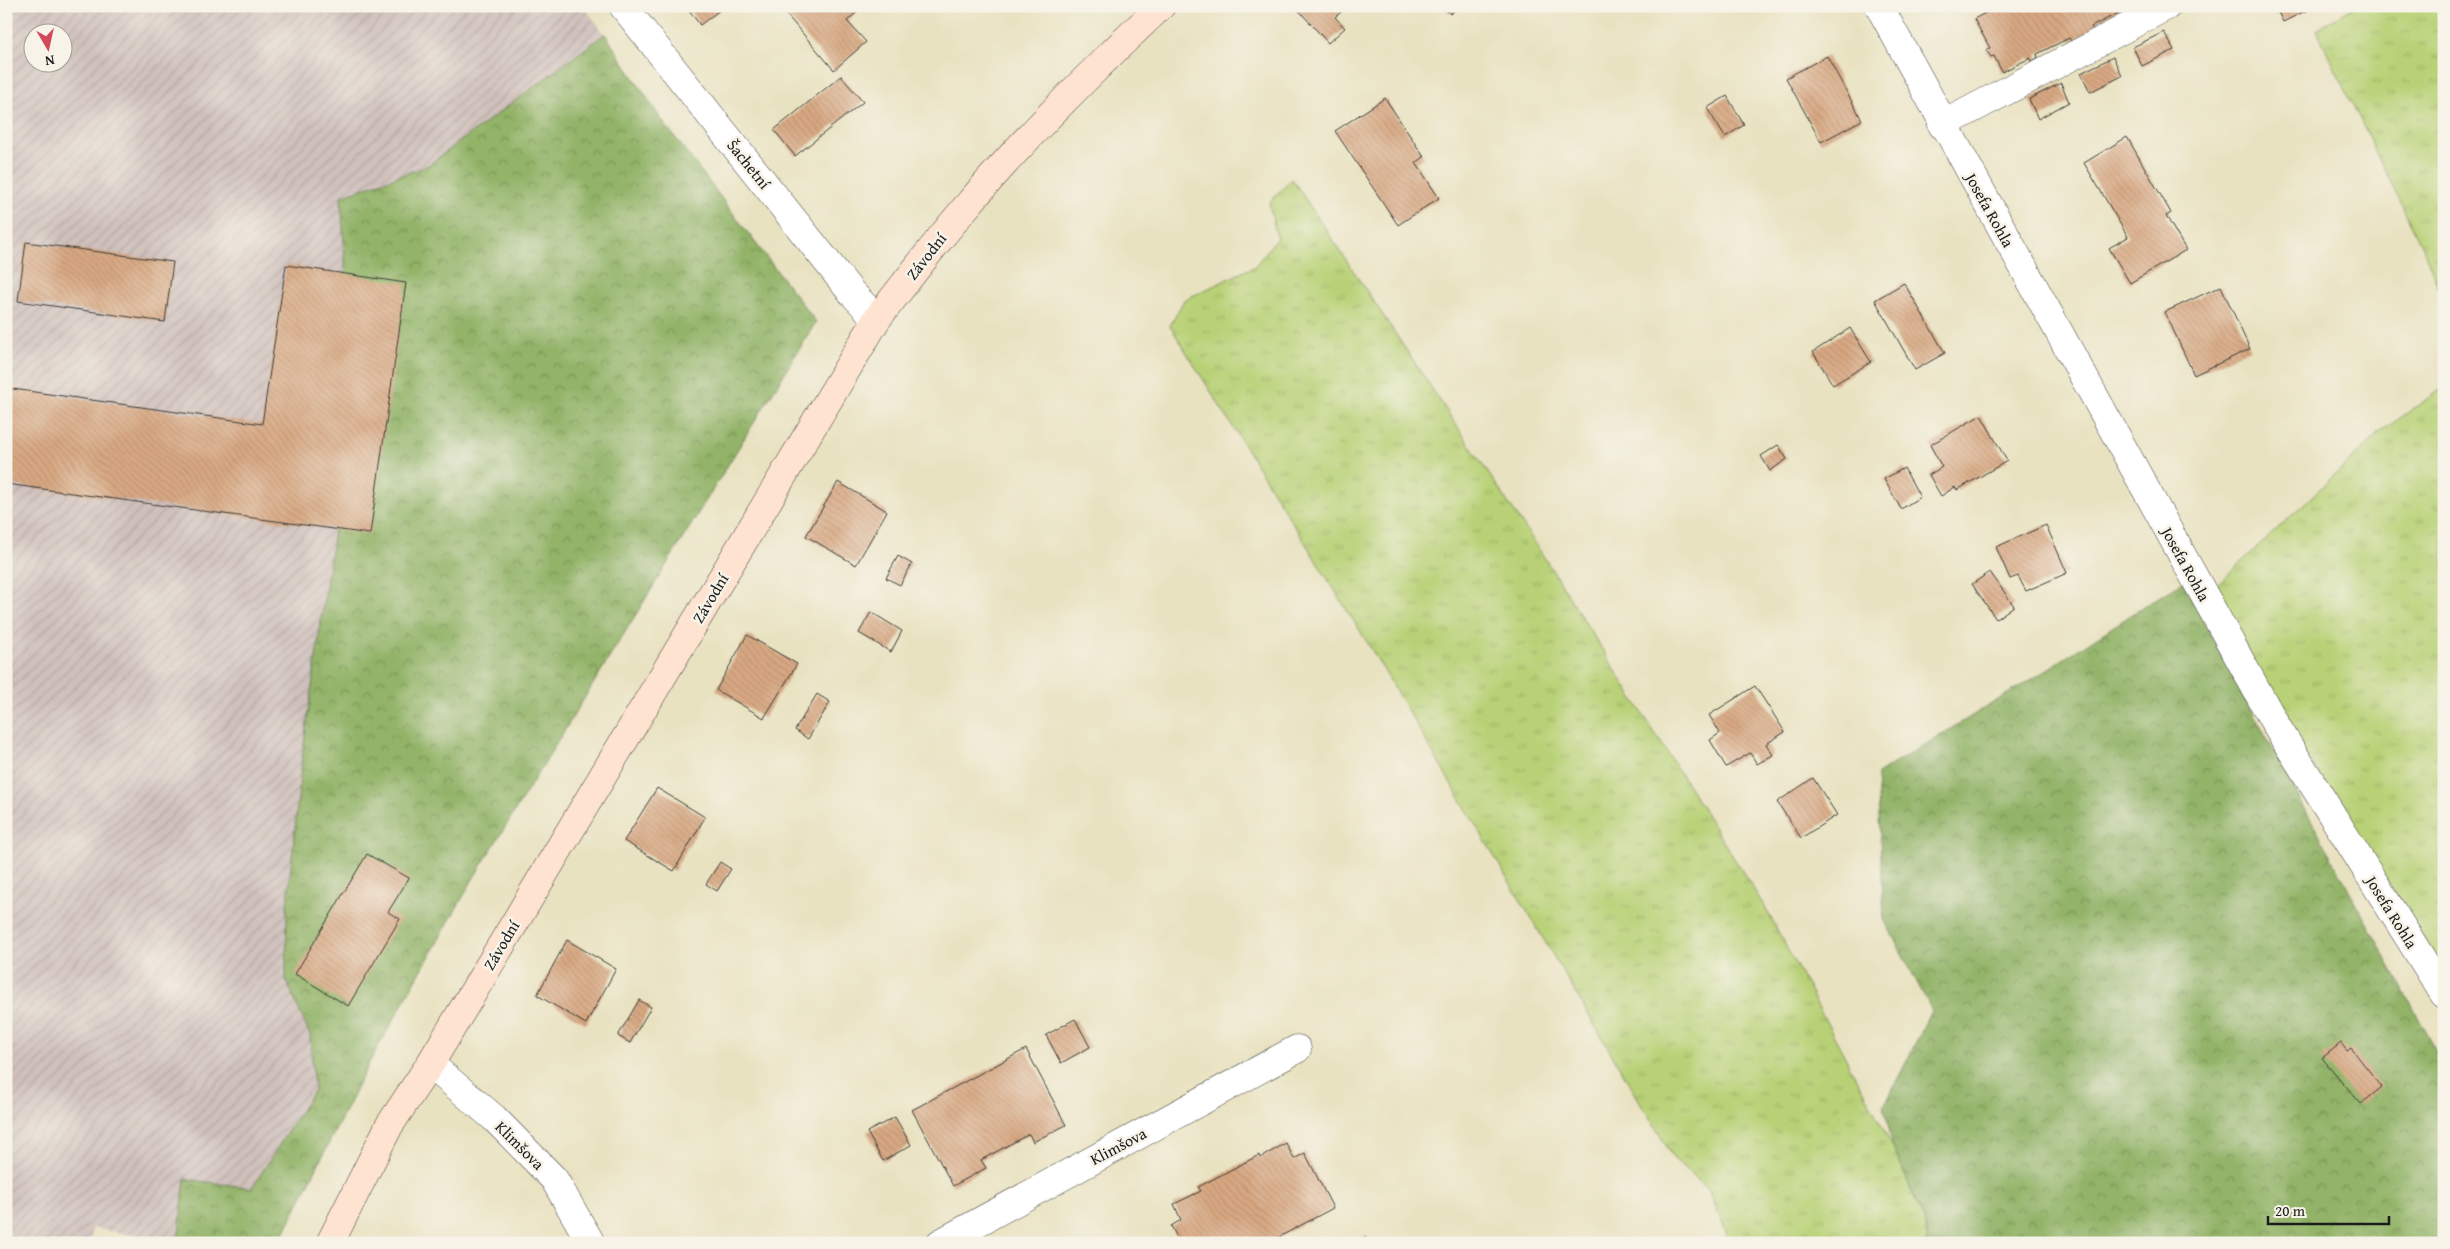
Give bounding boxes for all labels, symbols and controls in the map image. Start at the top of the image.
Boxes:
north arrow [22,22,72,72]
text: N [43,50,56,72]
street label: Šachetní [721,134,777,194]
street label: Josefa Rohla [1959,167,2021,252]
street label: Závodní [900,227,952,285]
street label: Josefa Rohla [2155,521,2217,606]
street label: Závodní [686,568,734,627]
street label: Josefa Rohla [2359,869,2424,953]
street label: Závodní [477,915,525,974]
street label: Klimšova [490,1115,550,1175]
street label: Klimšova [1085,1121,1151,1171]
scale bar [2268,1194,2389,1226]
text: 20 m [2275,1200,2306,1221]

